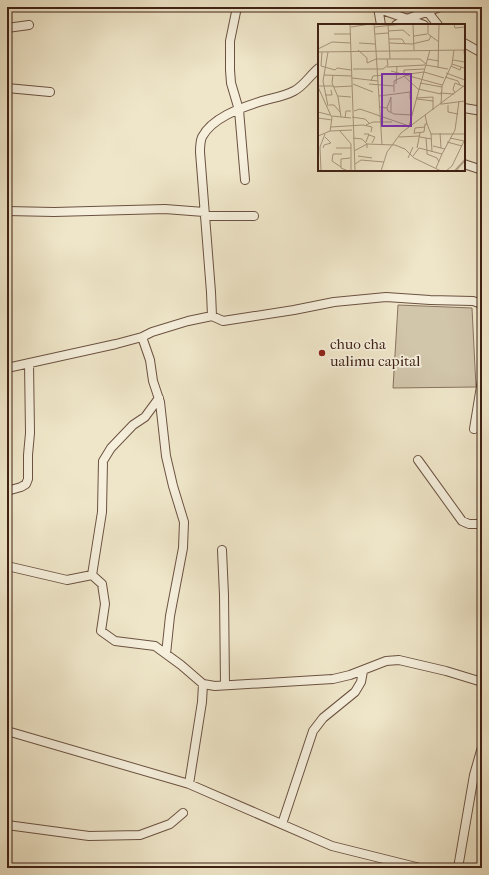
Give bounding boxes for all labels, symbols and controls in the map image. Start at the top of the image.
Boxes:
inset map [318,24,465,171]
place label: chuo cha ualimu capital [329,335,420,370]
marker: chuo cha ualimu capital [317,348,327,358]

